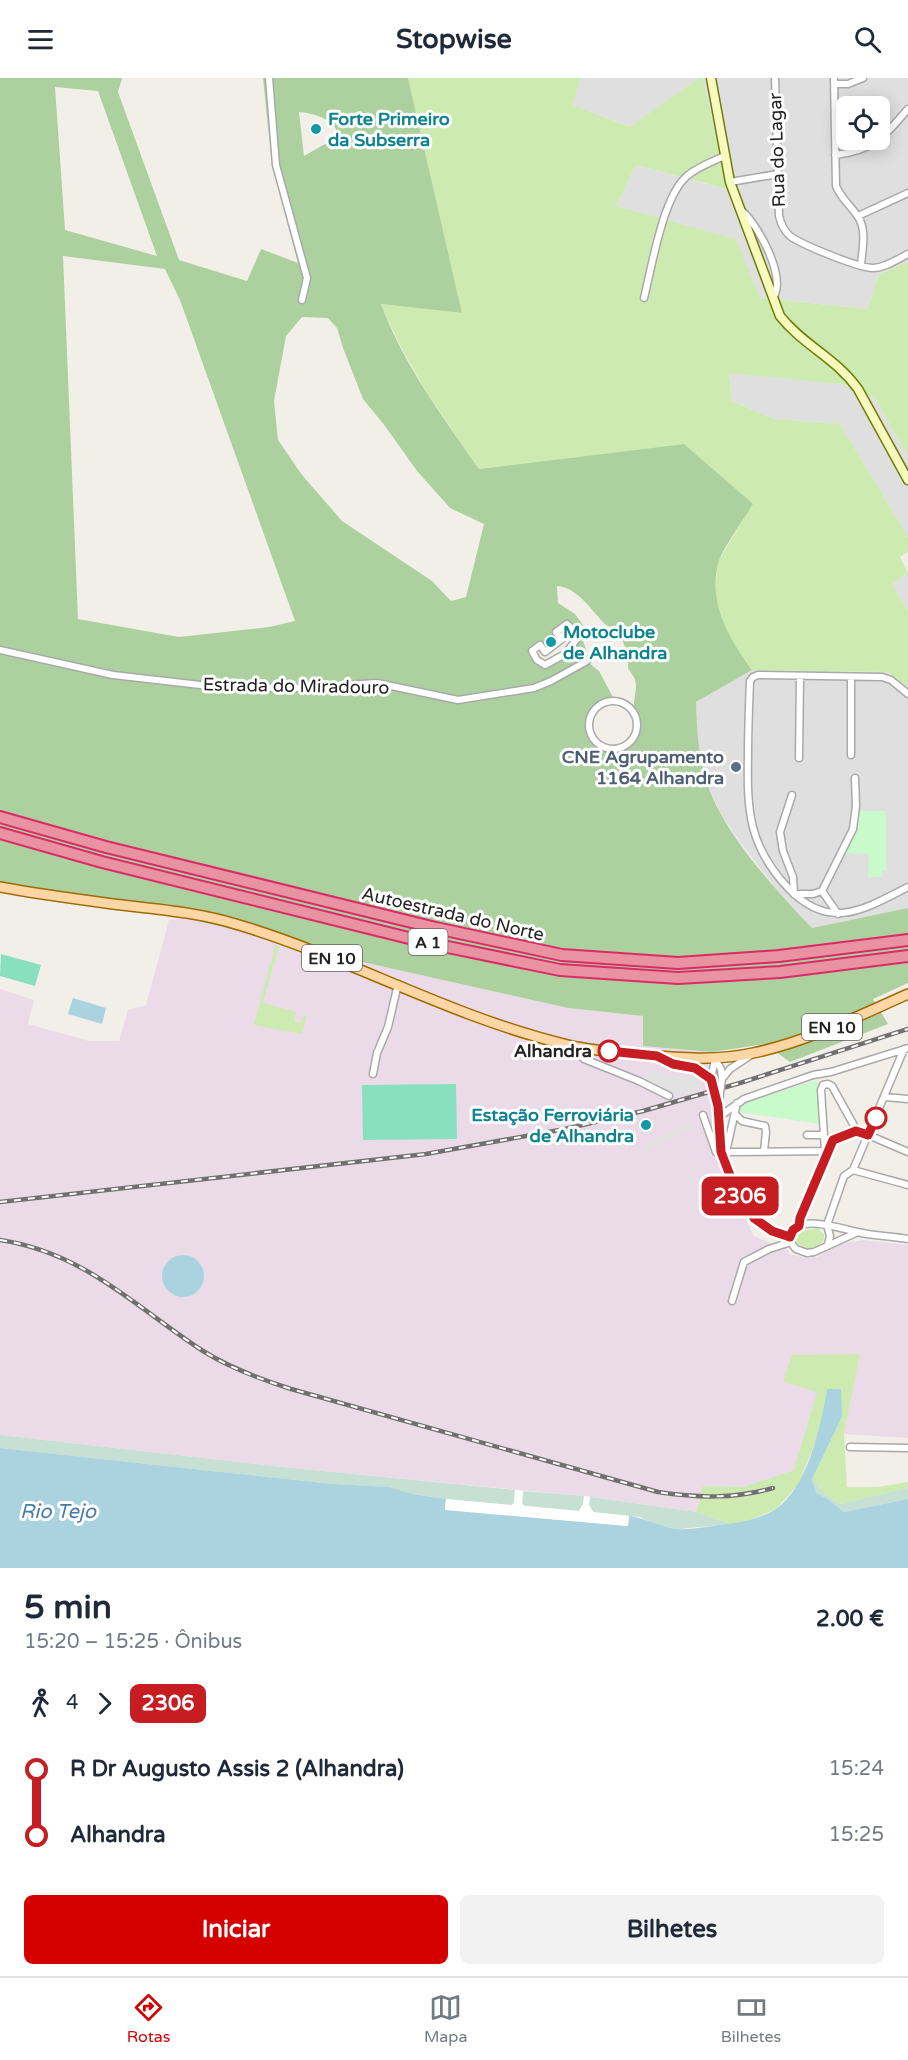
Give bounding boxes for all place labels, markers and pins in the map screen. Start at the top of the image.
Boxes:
place label: Forte Primeiro da Subserra [328,108,450,151]
marker: Forte Primeiro da Subserra [309,122,323,136]
place label: Motoclube de Alhandra [563,621,667,664]
marker: Motoclube de Alhandra [544,635,558,649]
place label: CNE Agrupamento 1164 Alhandra [562,746,724,789]
marker: CNE Agrupamento 1164 Alhandra [729,760,743,774]
place label: Alhandra [514,1040,592,1062]
marker: Alhandra [598,1040,620,1062]
place label: Estação Ferroviária de Alhandra [471,1104,634,1147]
unlabelled marker [865,1107,887,1129]
marker: Estação Ferroviária de Alhandra [639,1118,653,1132]

